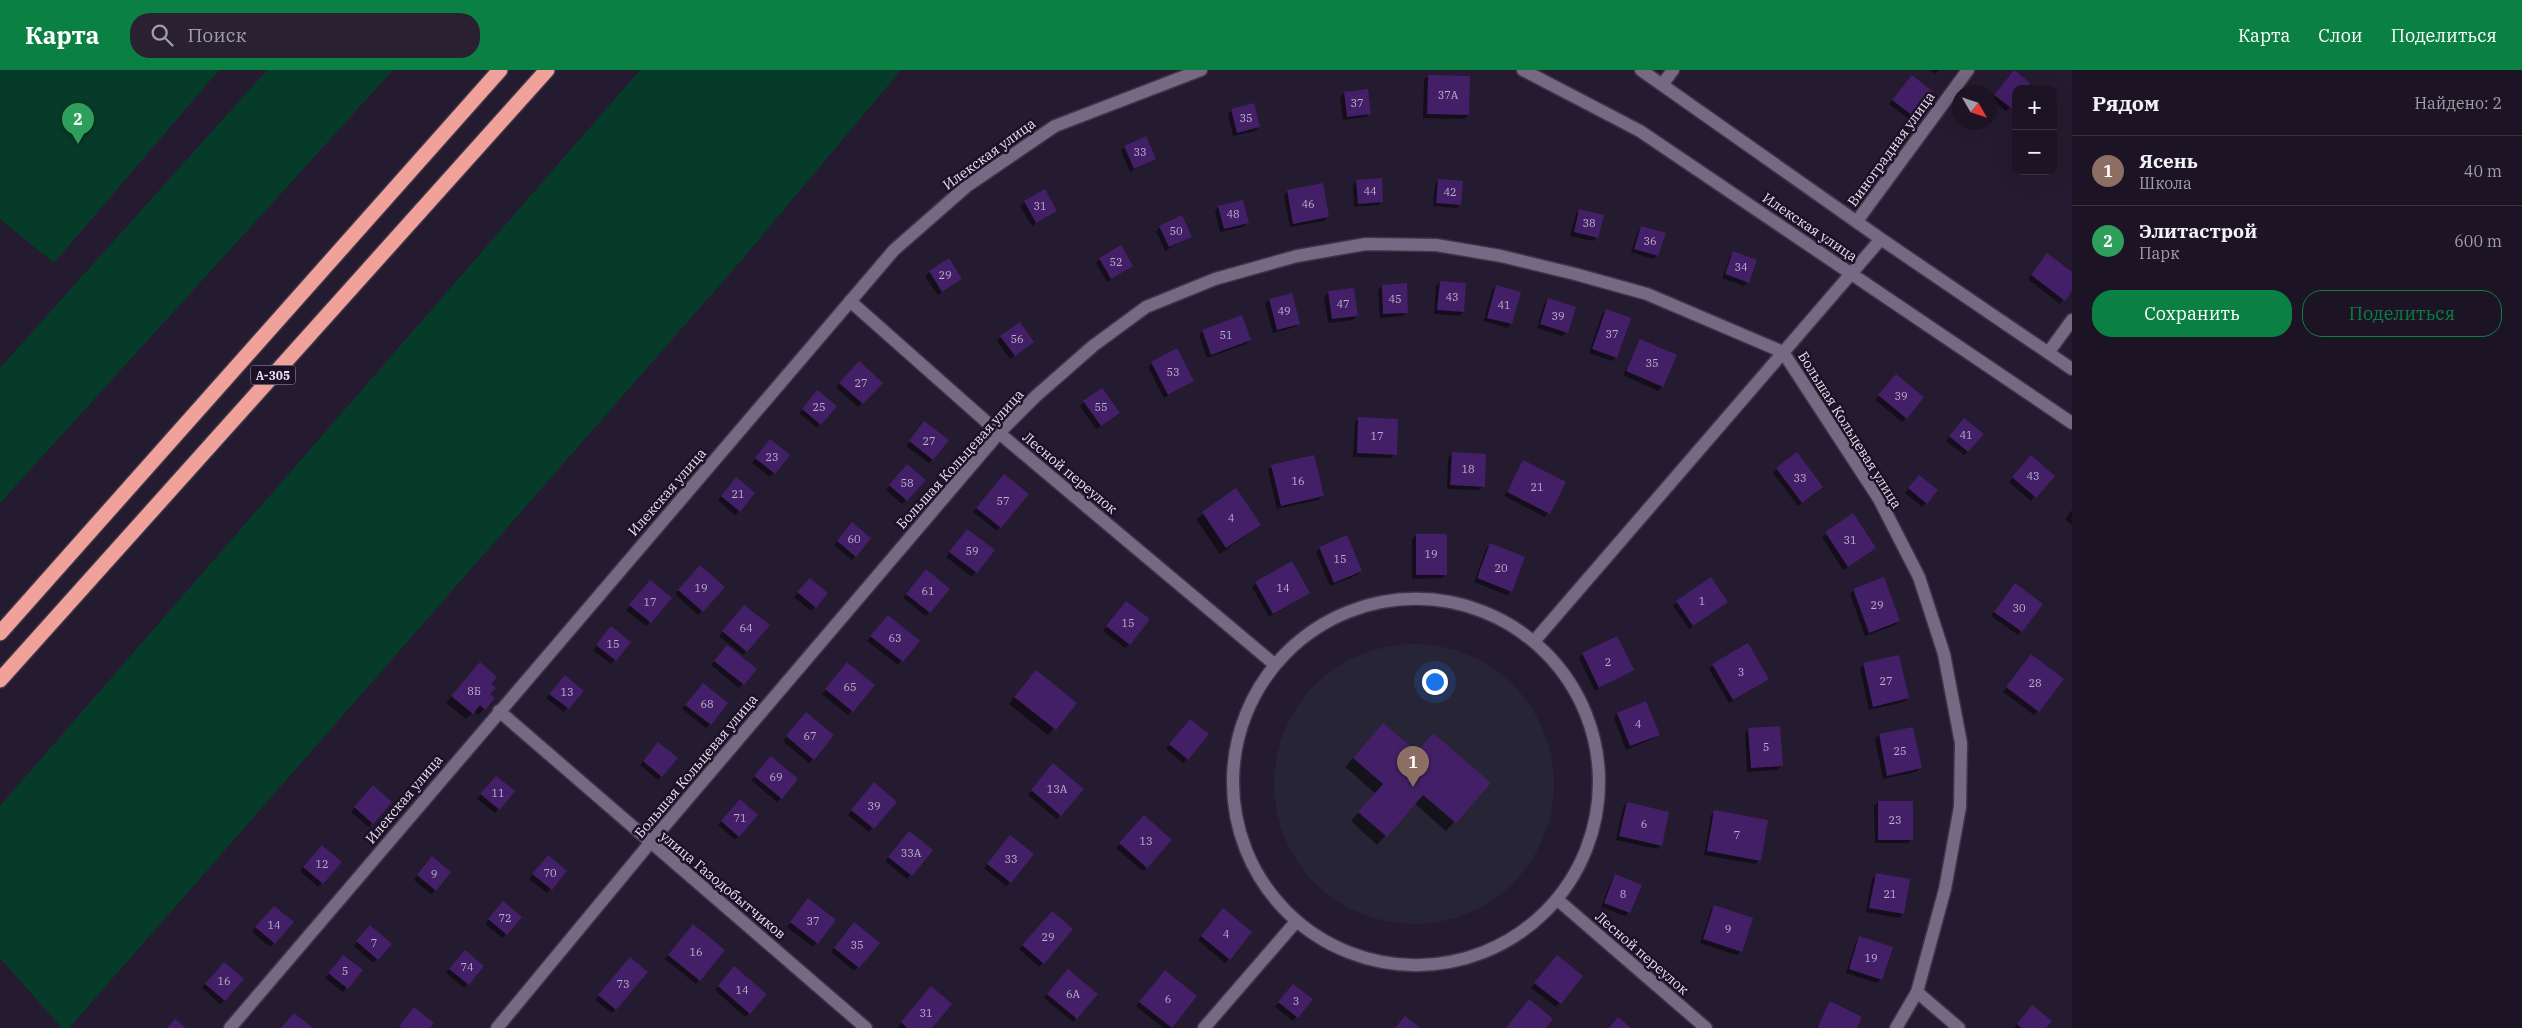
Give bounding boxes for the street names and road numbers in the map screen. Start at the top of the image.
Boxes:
street label: Виноградная улица [1843,88,1939,210]
street label: Илекская улица [939,114,1039,194]
street label: Илекская улица [1759,189,1861,266]
street label: Большая Кольцевая улица [1794,348,1906,512]
road number: А-305 [250,366,296,384]
street label: Большая Кольцевая улица [892,385,1028,533]
street label: Лесной переулок [1019,428,1121,518]
street label: Илекская улица [624,444,710,540]
street label: Большая Кольцевая улица [631,690,762,842]
street label: Илекская улица [362,751,447,847]
street label: улица Газодобытчиков [656,827,790,943]
street label: Лесной переулок [1592,907,1692,999]

